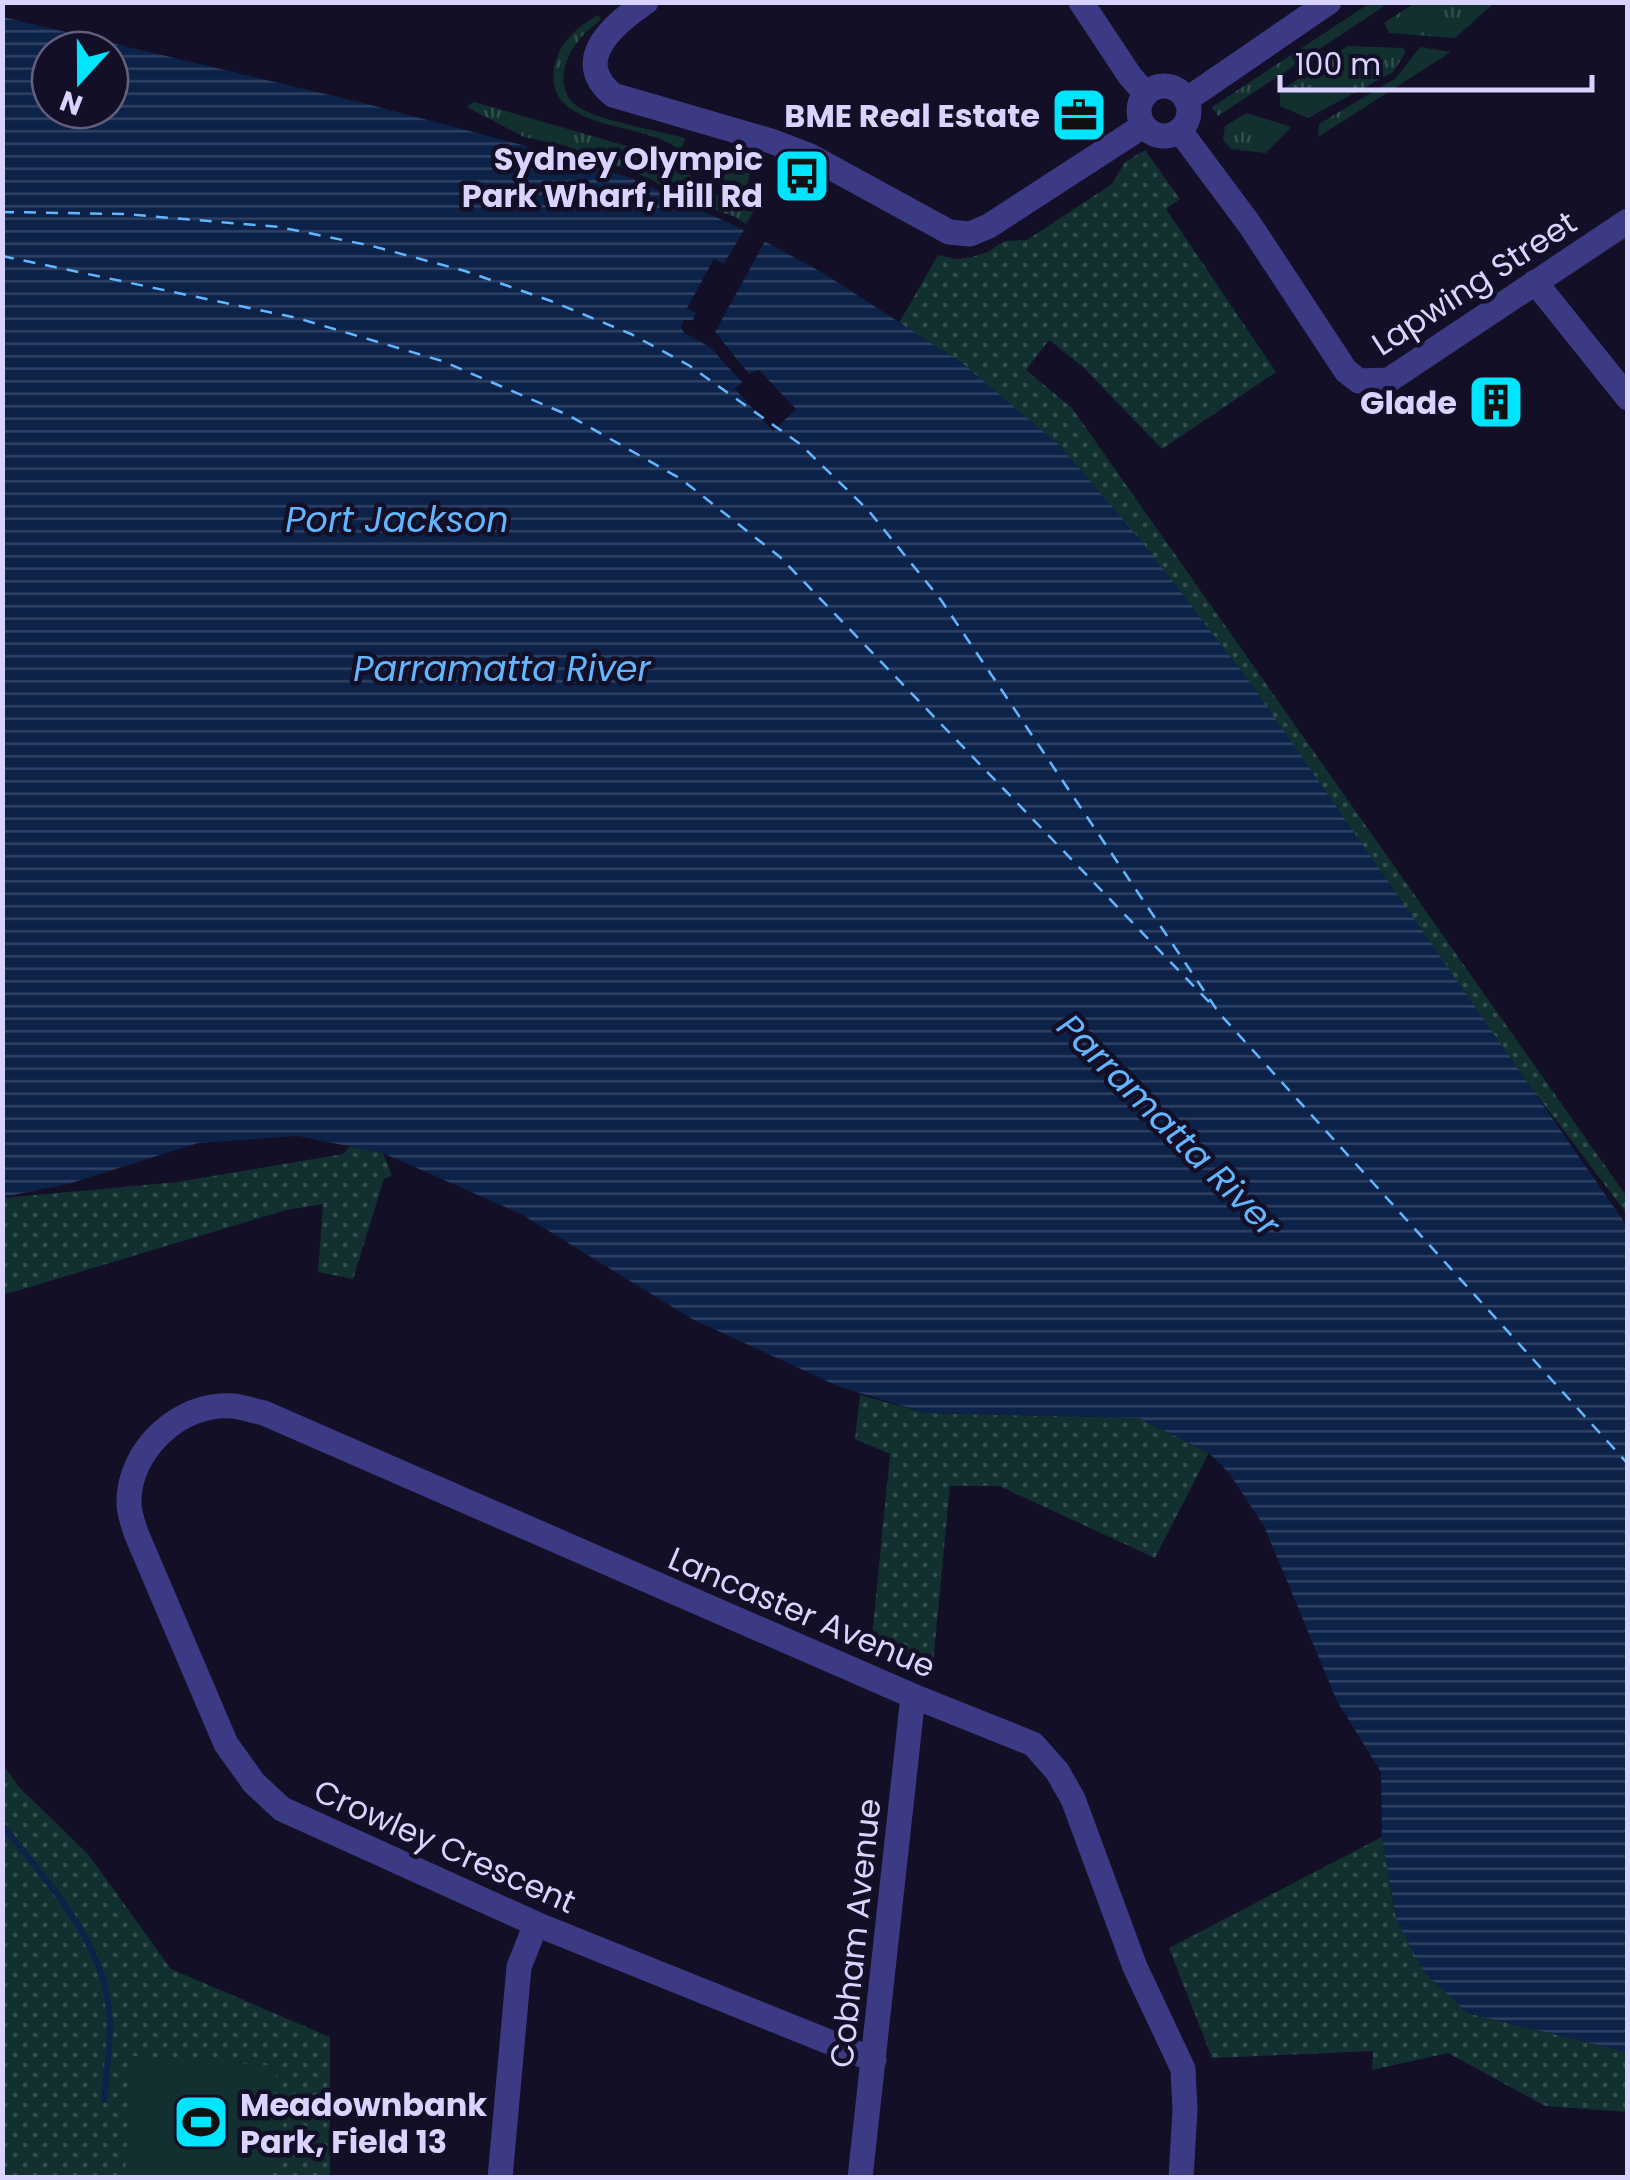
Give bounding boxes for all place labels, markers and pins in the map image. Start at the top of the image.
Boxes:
office icon: BME Real Estate [1049,85,1109,145]
place label: BME Real Estate [784,93,1040,138]
place label: Sydney Olympic Park Wharf, Hill Rd [462,136,763,218]
bus stop icon: Sydney Olympic Park Wharf, Hill Rd [772,146,832,206]
building icon: Glade [1466,372,1526,432]
place label: Glade [1360,380,1457,425]
place label: Meadownbank Park, Field 13 [240,2082,487,2164]
sports icon: Meadownbank Park, Field 13 [171,2092,231,2152]

